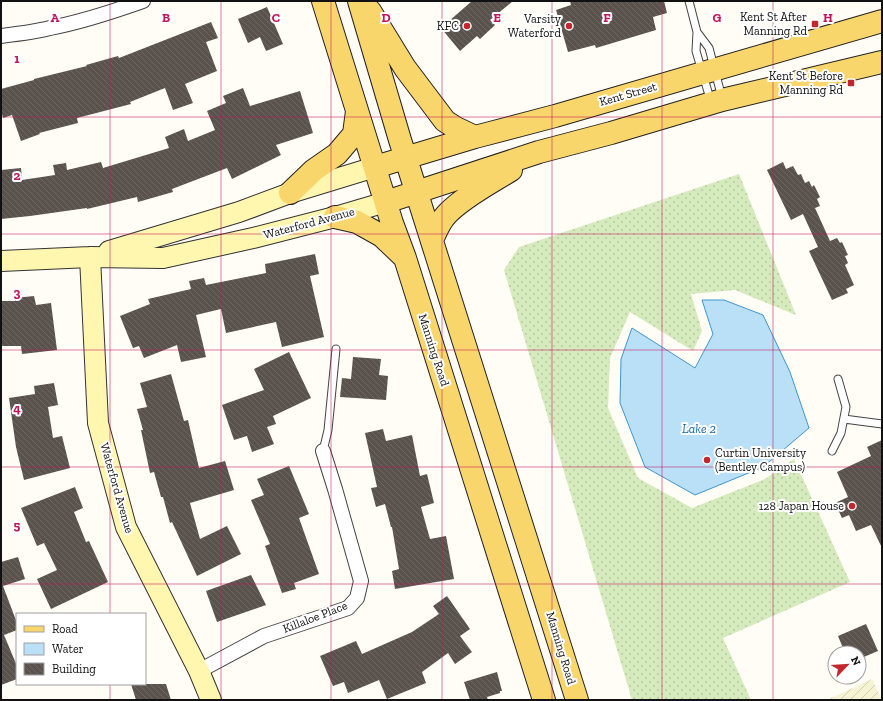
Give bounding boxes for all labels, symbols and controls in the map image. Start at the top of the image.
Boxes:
text: A [51,10,60,25]
text: B [162,10,170,25]
text: C [272,10,280,25]
text: D [381,10,391,25]
text: E [493,10,501,25]
text: F [603,10,611,25]
text: G [713,10,722,25]
place label: Kent St After Manning Rd [740,10,807,38]
text: H [823,10,833,25]
place label: Varsity Waterford [508,12,562,40]
place label: KFC [437,19,459,33]
marker: Kent St After Manning Rd [810,19,820,29]
marker: KFC [462,21,472,31]
marker: Varsity Waterford [564,21,574,31]
text: 1 [14,51,20,66]
place label: Kent St Before Manning Rd [769,69,843,97]
marker: Kent St Before Manning Rd [846,78,856,88]
street label: Kent Street [598,79,659,109]
text: 2 [14,168,21,183]
street label: Waterford Avenue [262,204,356,242]
text: 3 [14,285,21,300]
street label: Manning Road [416,312,452,388]
text: 4 [13,401,21,416]
water label: Lake 2 [682,421,716,436]
street label: Waterford Avenue [97,441,137,535]
place label: Curtin University (Bentley Campus) [715,446,807,474]
marker: Curtin University (Bentley Campus) [702,455,712,465]
place label: 128 Japan House [759,499,844,513]
marker: 128 Japan House [847,501,857,511]
text: 5 [14,518,21,533]
street label: Killaloe Place [281,598,350,636]
street label: Manning Road [543,610,579,686]
legend [16,613,146,685]
text: Road [52,622,78,636]
text: Water [52,642,84,656]
north arrow [827,645,867,685]
text: N [848,654,864,668]
text: Building [52,662,96,676]

